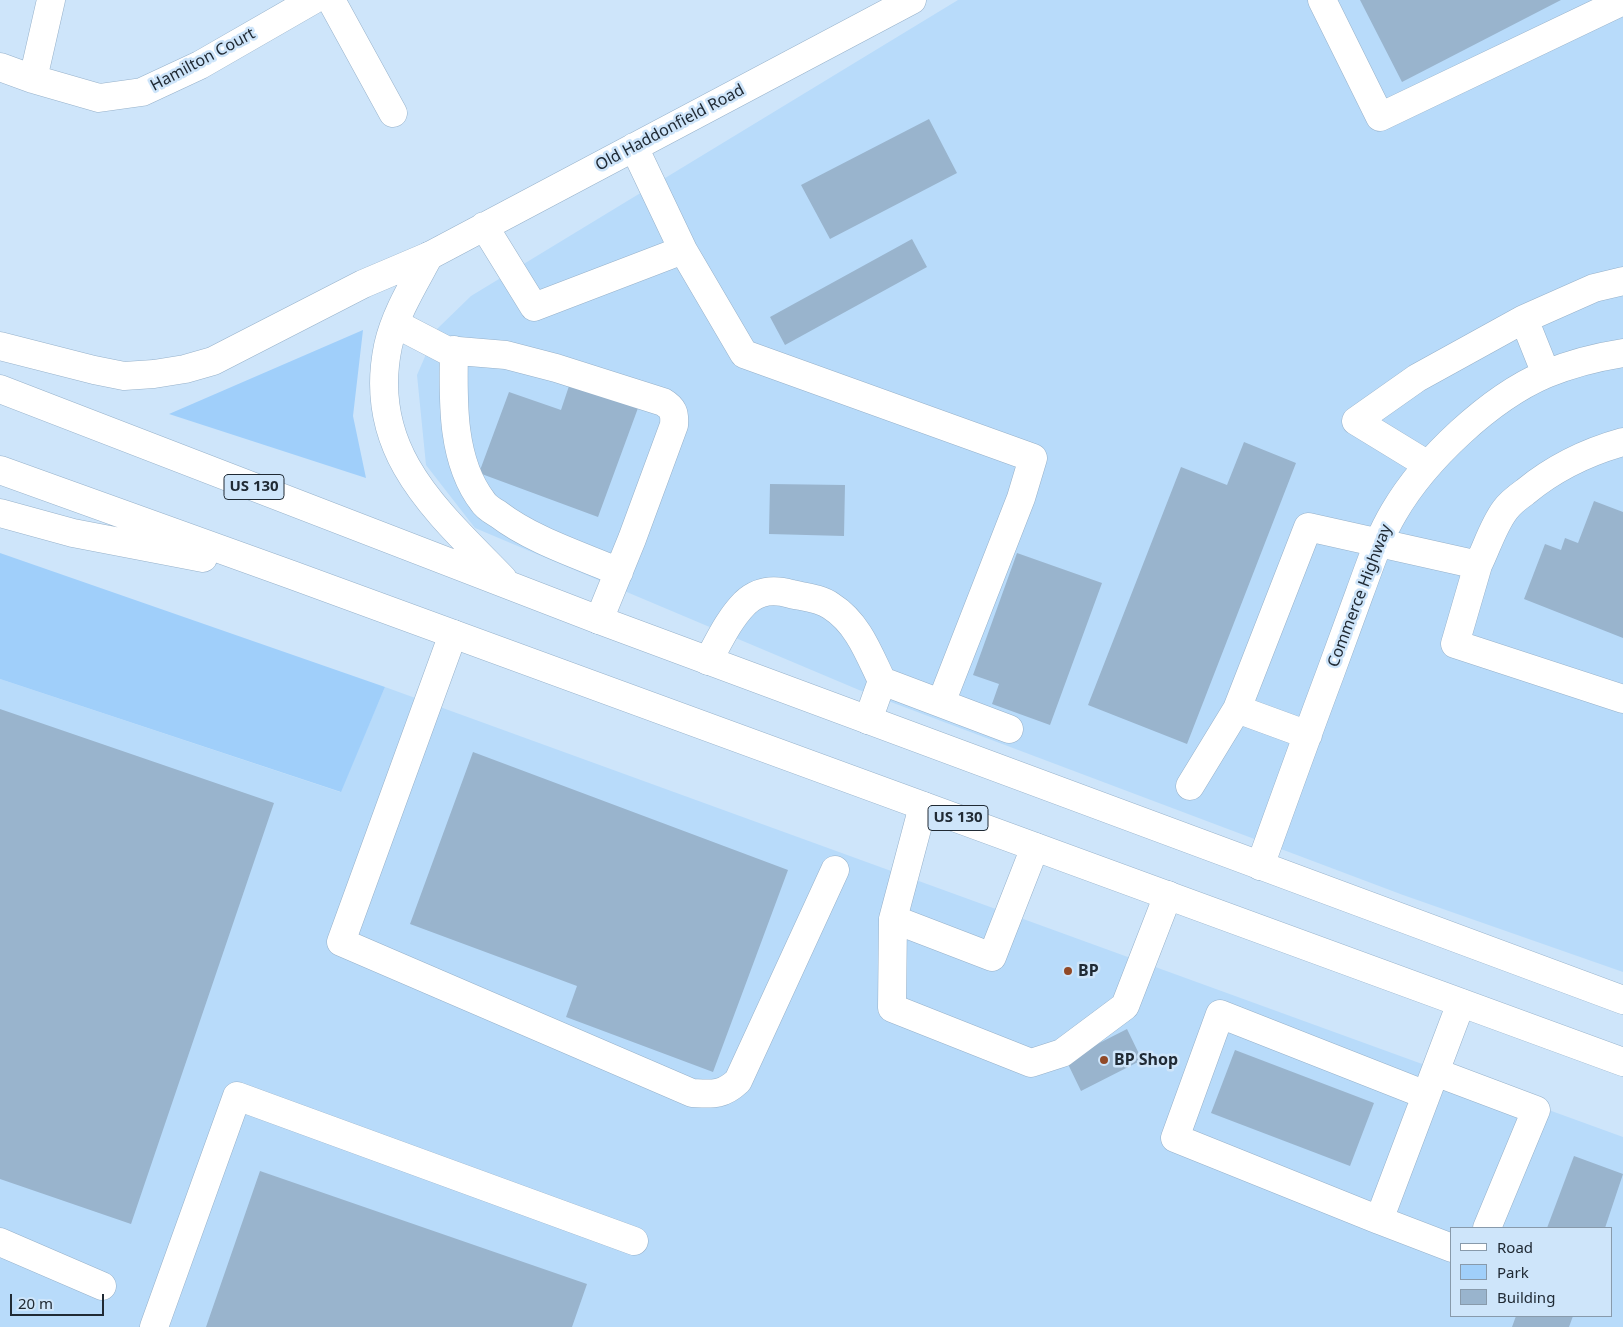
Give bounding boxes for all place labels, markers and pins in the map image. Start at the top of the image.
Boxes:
place label: BP [1078,961,1099,981]
marker: BP [1062,965,1074,977]
place label: BP Shop [1114,1050,1178,1070]
marker: BP Shop [1098,1054,1110,1066]

